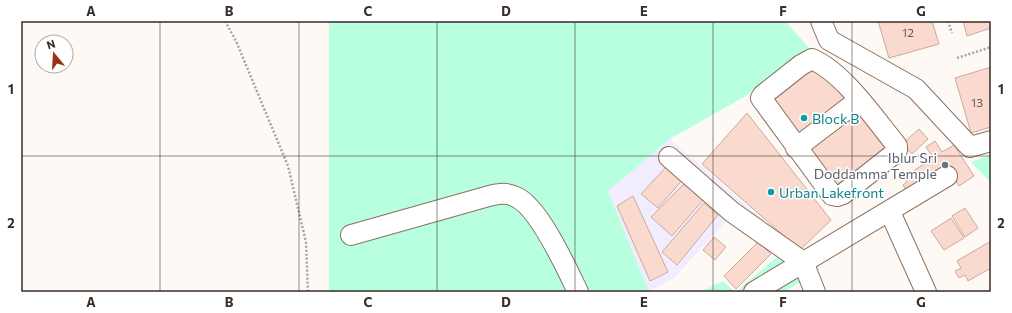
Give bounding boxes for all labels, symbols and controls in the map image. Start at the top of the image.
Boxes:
text: A [86,3,96,19]
text: B [225,3,234,19]
text: C [364,3,373,19]
text: D [501,3,511,19]
text: E [640,3,648,19]
text: F [779,3,787,19]
text: G [916,3,926,19]
house number: 12 [902,25,914,39]
north arrow [34,34,74,74]
text: N [45,37,57,51]
text: 1 [8,81,14,97]
text: 1 [998,81,1004,97]
house number: 13 [971,95,983,109]
place label: Block B [812,110,859,127]
marker: Block B [799,113,809,123]
place label: Iblur Sri Doddamma Temple [814,149,937,182]
marker: Iblur Sri Doddamma Temple [940,160,950,170]
place label: Urban Lakefront [779,184,884,201]
marker: Urban Lakefront [766,187,776,197]
text: 2 [7,215,15,231]
text: 2 [997,215,1005,231]
text: A [86,294,96,310]
text: B [225,294,234,310]
text: C [364,294,373,310]
text: D [501,294,511,310]
text: E [640,294,648,310]
text: F [779,294,787,310]
text: G [916,294,926,310]

